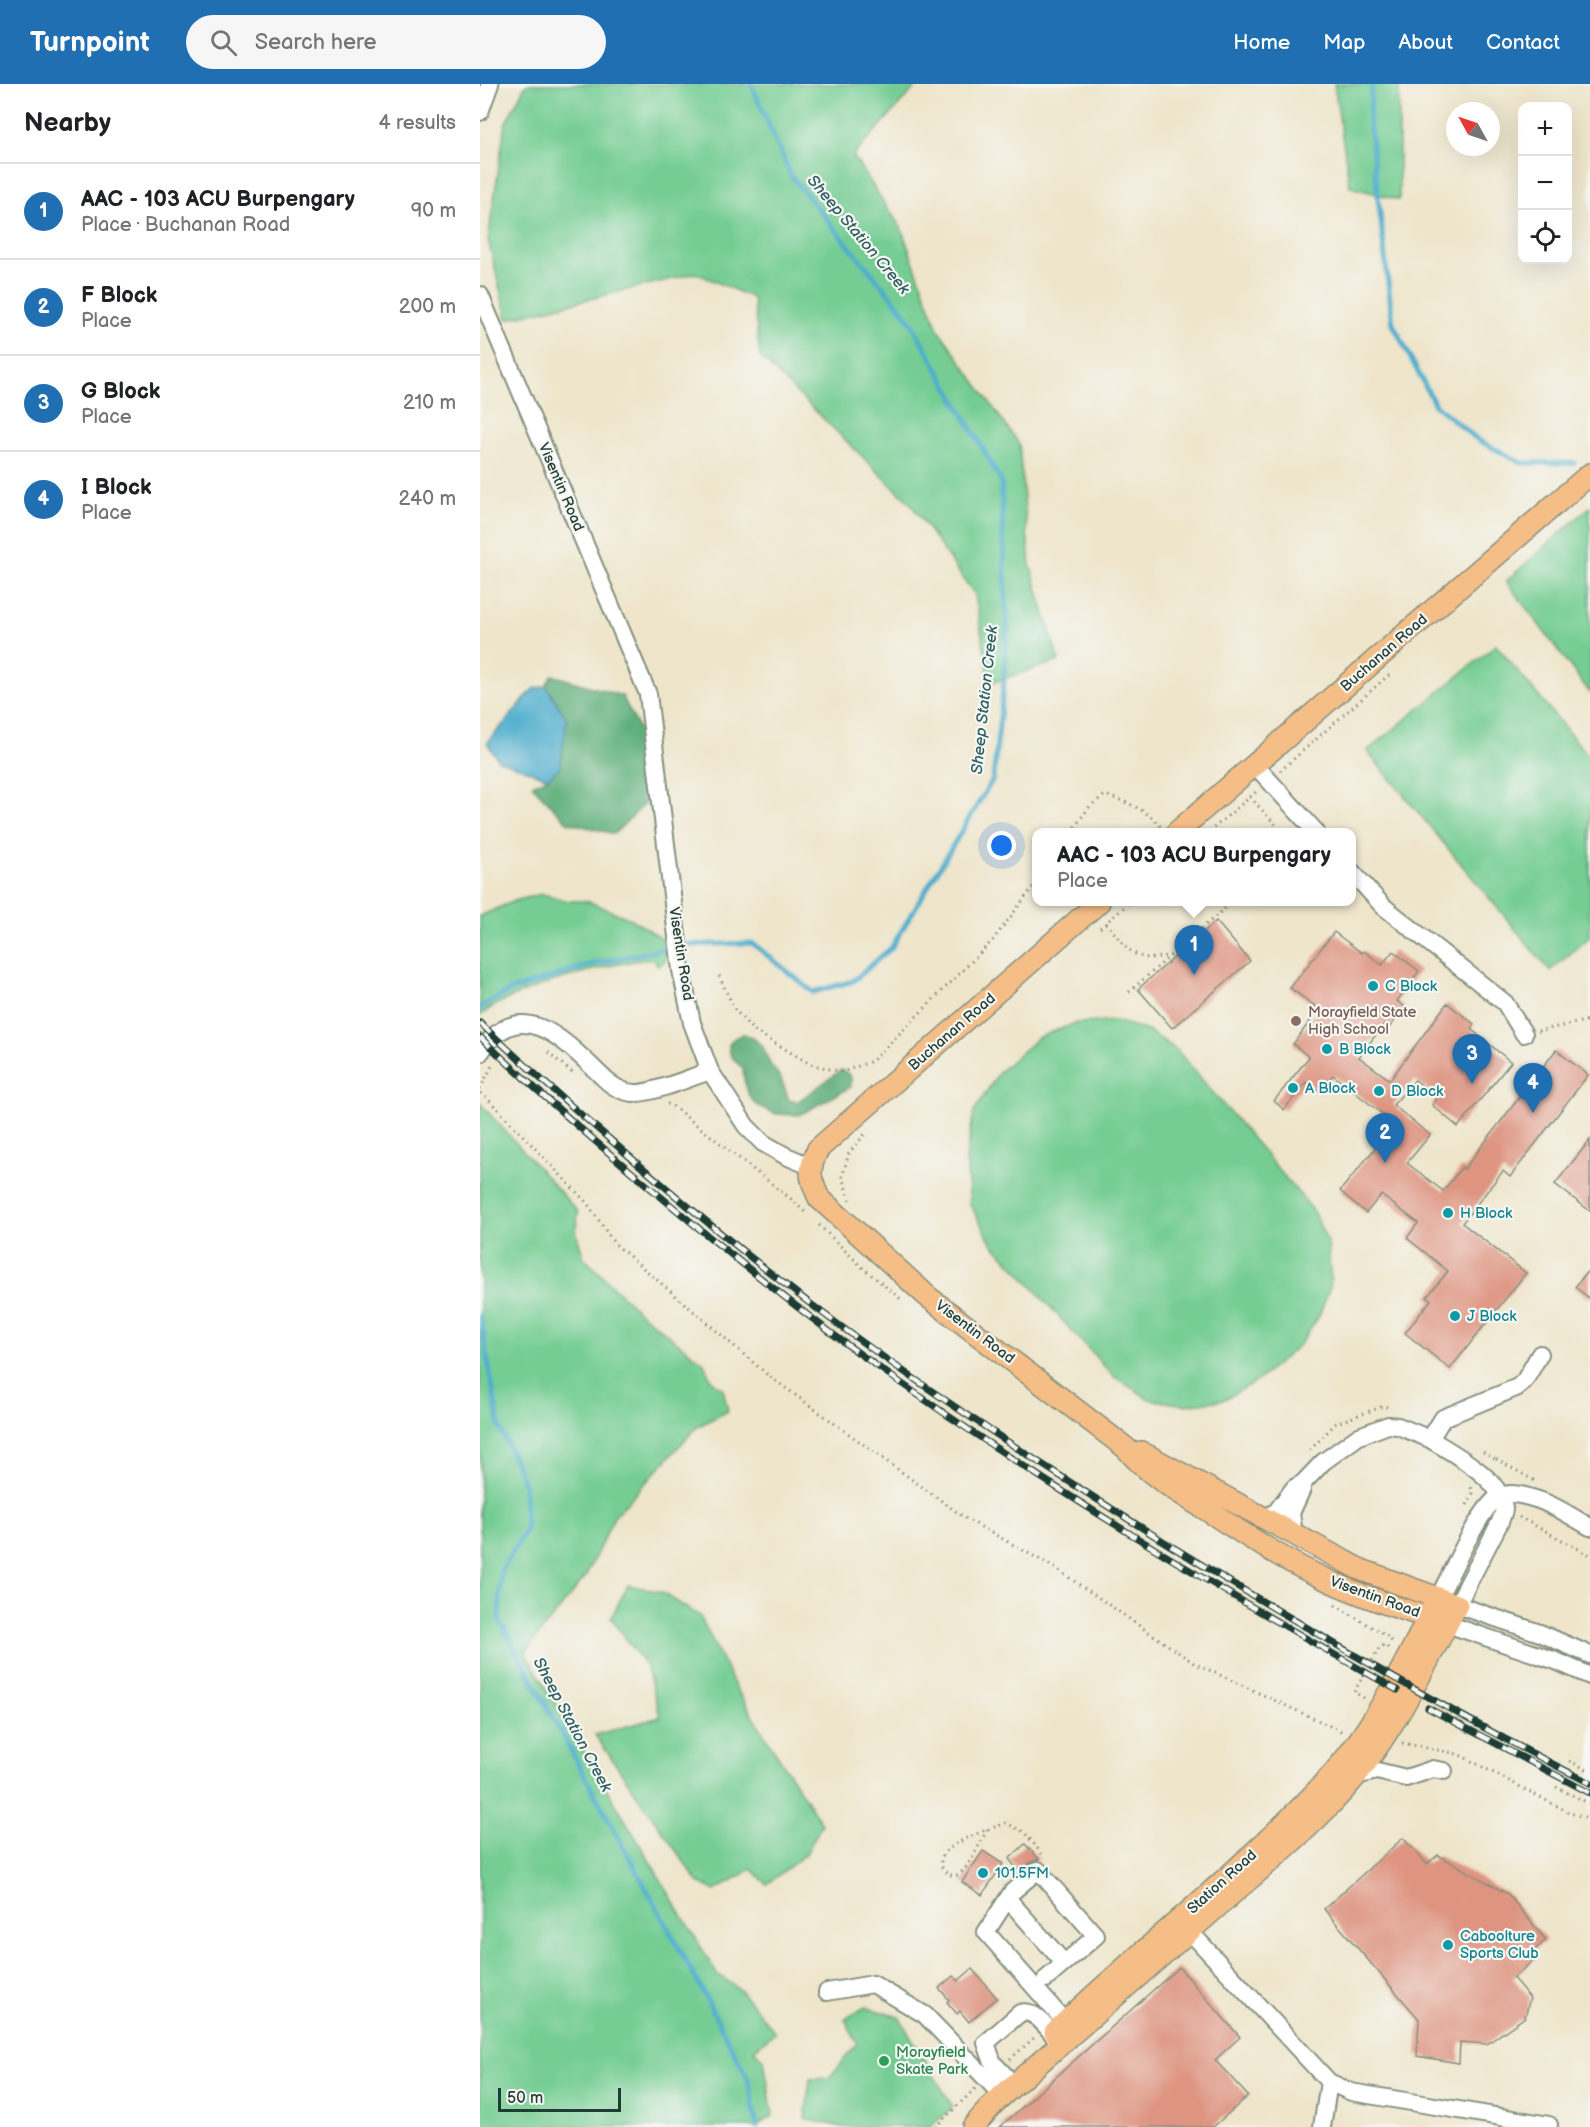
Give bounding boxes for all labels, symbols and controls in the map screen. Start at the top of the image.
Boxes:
search box [186,15,606,69]
text: Turnpoint [30,26,150,59]
icon: search [207,26,240,59]
text: Search here [255,29,377,56]
text: Home [1233,30,1290,55]
text: Map [1323,30,1365,55]
text: About [1398,30,1453,55]
text: Contact [1486,30,1560,55]
north arrow [1446,102,1500,156]
map controls [1518,102,1572,264]
button: + [1518,102,1572,156]
text: Nearby [24,108,111,139]
text: 4 results [378,111,456,135]
button: − [1518,156,1572,210]
water label: Sheep Station Creek [803,172,914,299]
text: AAC - 103 ACU Burpengary [81,186,355,213]
text: 1 [39,199,48,223]
text: 90 m [411,199,456,223]
button: locate [1518,210,1572,264]
text: Place · Buchanan Road [81,213,290,237]
text: F Block [81,282,157,309]
text: 2 [38,295,49,319]
text: 200 m [399,295,456,319]
text: Place [81,309,132,333]
text: G Block [81,378,160,405]
text: 3 [38,391,49,415]
text: 210 m [403,391,456,415]
text: Place [81,405,132,429]
street label: Visentin Road [534,440,588,534]
text: I Block [81,474,152,501]
text: 4 [38,487,49,511]
text: 240 m [399,487,456,511]
text: Place [81,501,132,525]
street label: Buchanan Road [1337,610,1431,696]
water label: Sheep Station Creek [968,623,1002,775]
popup [1032,828,1356,906]
your location [987,831,1016,860]
text: AAC - 103 ACU Burpengary [1057,842,1331,869]
text: Place [1057,869,1108,893]
street label: Visentin Road [664,906,698,1002]
pin: 1 [1174,926,1214,975]
place label: C Block [1385,977,1438,996]
marker: C Block [1366,979,1380,993]
street label: Buchanan Road [905,989,999,1075]
place label: Morayfield State High School [1308,1003,1416,1039]
marker: Morayfield State High School [1289,1014,1303,1028]
pin: 3 [1452,1034,1492,1084]
place label: B Block [1339,1040,1391,1059]
marker: B Block [1320,1042,1334,1056]
pin: 4 [1514,1064,1552,1113]
place label: A Block [1305,1079,1356,1098]
marker: A Block [1286,1081,1300,1095]
place label: D Block [1391,1082,1444,1101]
marker: D Block [1372,1084,1386,1098]
pin: 2 [1366,1114,1404,1163]
place label: H Block [1460,1204,1513,1223]
marker: H Block [1441,1206,1455,1220]
street label: Visentin Road [932,1296,1018,1368]
place label: J Block [1467,1307,1517,1326]
marker: J Block [1448,1309,1462,1323]
street label: Visentin Road [1327,1572,1423,1622]
water label: Sheep Station Creek [529,1655,616,1796]
street label: Station Road [1183,1846,1261,1918]
place label: 101.5FM [995,1864,1049,1883]
marker: 101.5FM [976,1866,990,1880]
place label: Caboolture Sports Club [1460,1927,1539,1963]
marker: Caboolture Sports Club [1441,1938,1455,1952]
place label: Morayfield Skate Park [896,2043,969,2079]
marker: Morayfield Skate Park [877,2054,891,2068]
scale bar [498,2085,621,2112]
text: 50 m [507,2089,543,2108]

